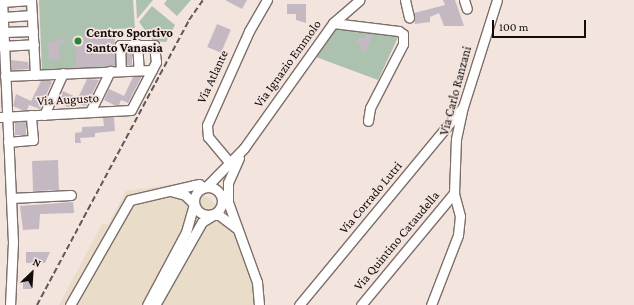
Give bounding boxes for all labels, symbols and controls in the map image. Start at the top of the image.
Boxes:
scale bar [494,12,588,38]
street label: Via Ignazio Emmolo [251,17,325,111]
text: 100 m [499,20,528,34]
place label: Centro Sportivo Santo Vanasia [86,26,173,57]
marker: Centro Sportivo Santo Vanasia [73,36,83,46]
street label: Via Carlo Ranzani [437,45,475,137]
street label: Via Atlante [194,48,232,106]
street label: Via Augusto [37,91,99,109]
street label: Via Corrado Lutri [336,159,406,237]
street label: Via Quintino Cataudella [351,188,443,294]
north arrow [12,253,52,293]
text: N [31,255,43,269]

